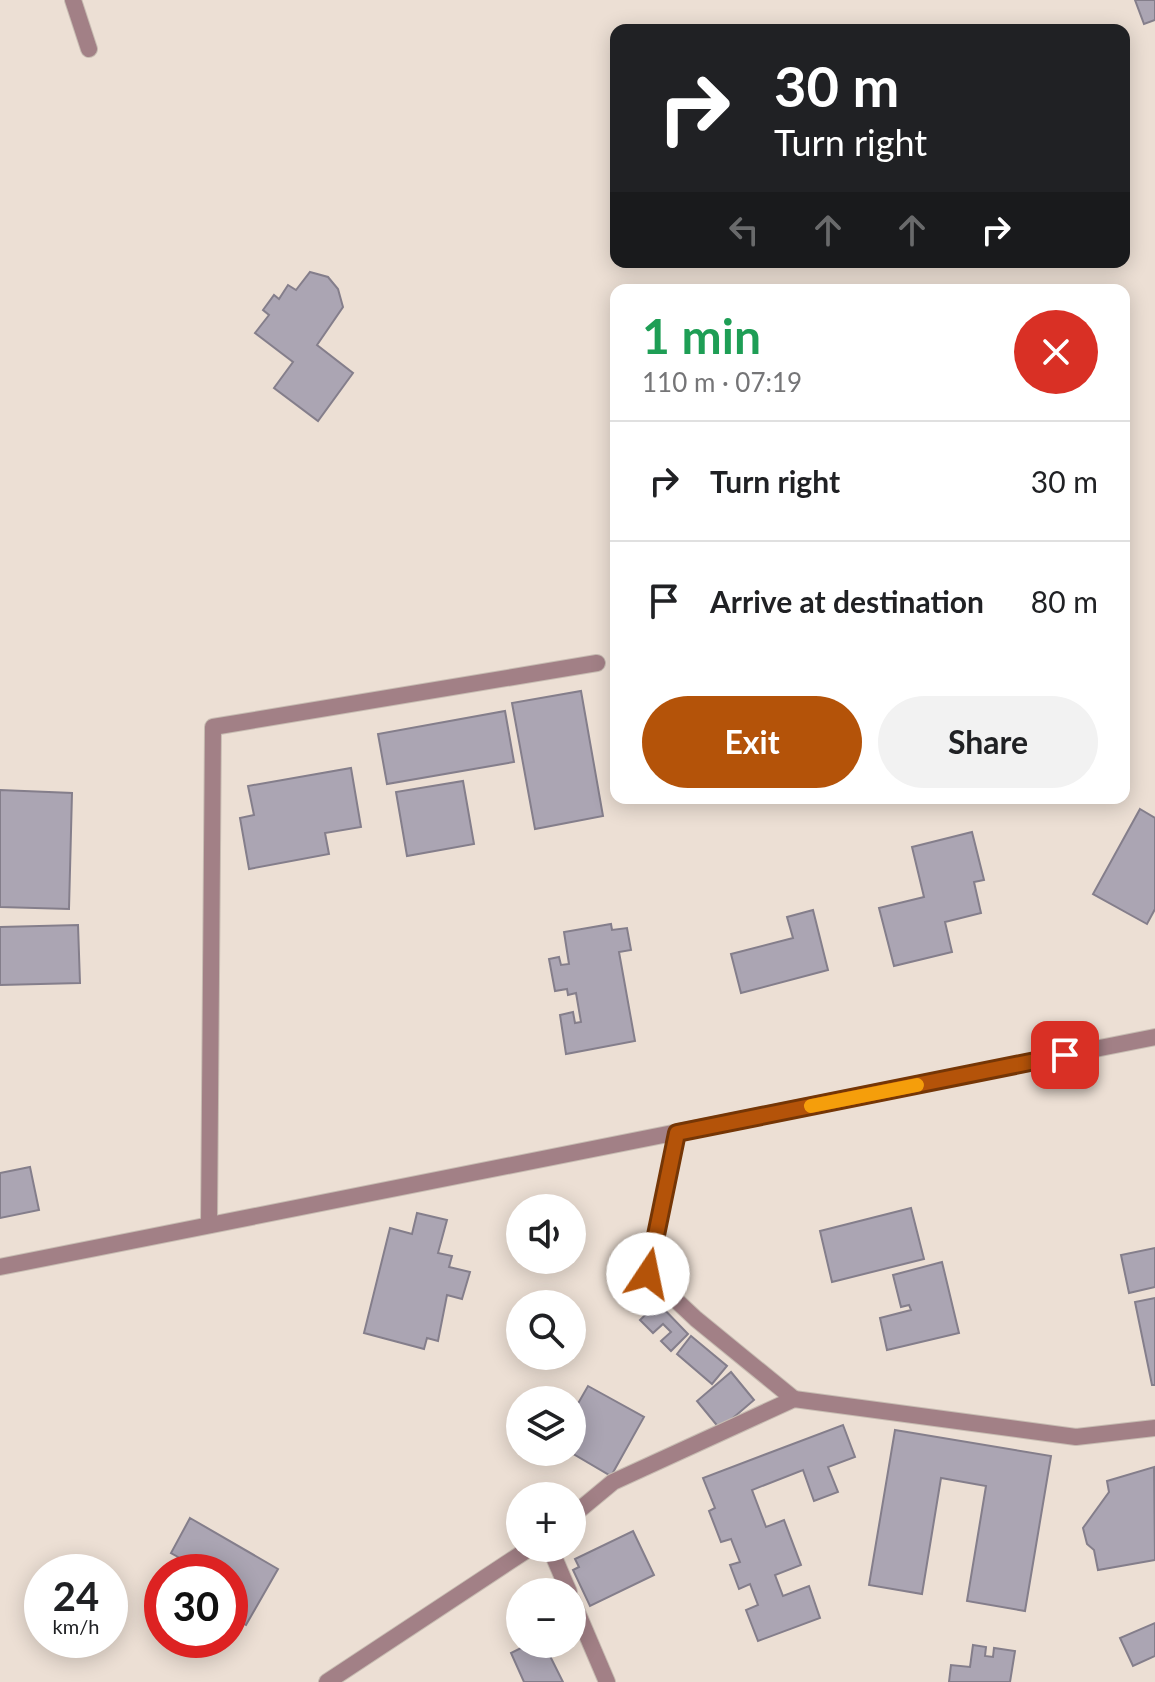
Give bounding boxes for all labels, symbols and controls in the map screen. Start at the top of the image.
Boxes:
text: 30 m [774,52,899,119]
icon: right [642,56,746,160]
text: Turn right [774,120,927,164]
icon: left [722,208,766,252]
icon: ahead [806,208,850,252]
icon: ahead [890,208,934,252]
icon: right [974,208,1018,252]
text: 1 min [642,307,761,364]
button: close [1014,310,1098,394]
text: 110 m · 07:19 [642,366,802,398]
icon: right [642,459,686,503]
text: Turn right [710,463,840,499]
text: 30 m [1031,463,1098,499]
icon: arrive [642,579,686,623]
text: Arrive at destination [710,583,984,619]
text: 80 m [1031,583,1098,619]
button: Exit [642,696,862,788]
button: Share [878,696,1098,788]
pin [1031,1021,1099,1089]
icon: arrive [1043,1033,1087,1077]
map controls [506,1194,586,1658]
button: sound [506,1194,586,1274]
position arrow [606,1232,690,1316]
button: search [506,1290,586,1370]
button: layers [506,1386,586,1466]
button: + [506,1482,586,1562]
speed limit sign: 30 [144,1554,248,1658]
text: 24 [53,1572,99,1620]
button: − [506,1578,586,1658]
text: km/h [53,1614,99,1638]

